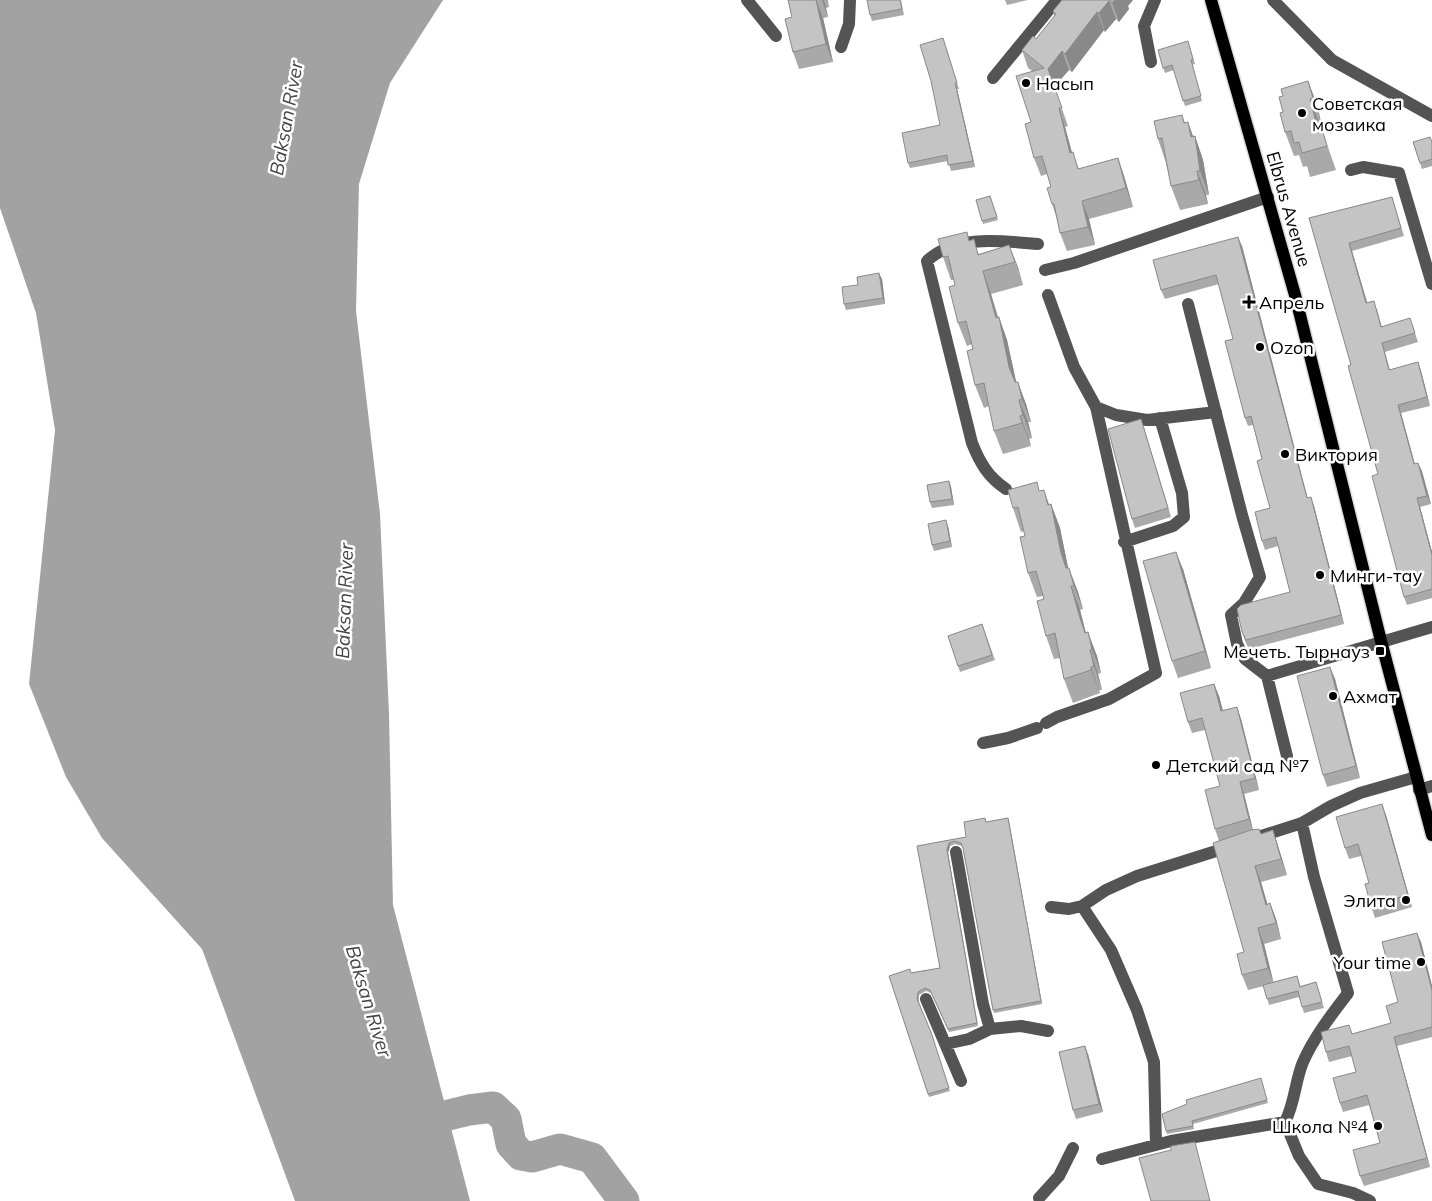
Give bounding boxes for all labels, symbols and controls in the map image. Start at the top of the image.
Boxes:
water label: Baksan River [264,58,308,177]
place label: Насып [1036,72,1094,95]
marker: Насып [1020,77,1032,89]
place label: Советская мозаика [1312,92,1402,136]
marker: Советская мозаика [1296,107,1308,119]
street label: Elbrus Avenue [1262,149,1316,269]
place label: Апрель [1259,291,1324,314]
marker: Апрель [1243,296,1255,308]
place label: Ozon [1270,336,1314,359]
marker: Ozon [1254,341,1266,353]
place label: Виктория [1295,443,1378,466]
marker: Виктория [1279,448,1291,460]
water label: Baksan River [330,542,358,659]
place label: Минги-тау [1330,564,1423,587]
marker: Минги-тау [1314,569,1326,581]
place label: Мечеть. Тырнауз [1223,640,1370,663]
marker: Мечеть. Тырнауз [1374,645,1386,657]
place label: Ахмат [1343,685,1398,708]
marker: Ахмат [1327,690,1339,702]
place label: Детский сад №7 [1166,754,1310,777]
marker: Детский сад №7 [1150,759,1162,771]
place label: Элита [1343,889,1396,912]
marker: Элита [1400,894,1412,906]
water label: Baksan River [341,942,398,1061]
place label: Your time [1332,951,1411,974]
marker: Your time [1415,956,1427,968]
place label: Школа №4 [1272,1115,1368,1138]
marker: Школа №4 [1372,1120,1384,1132]

